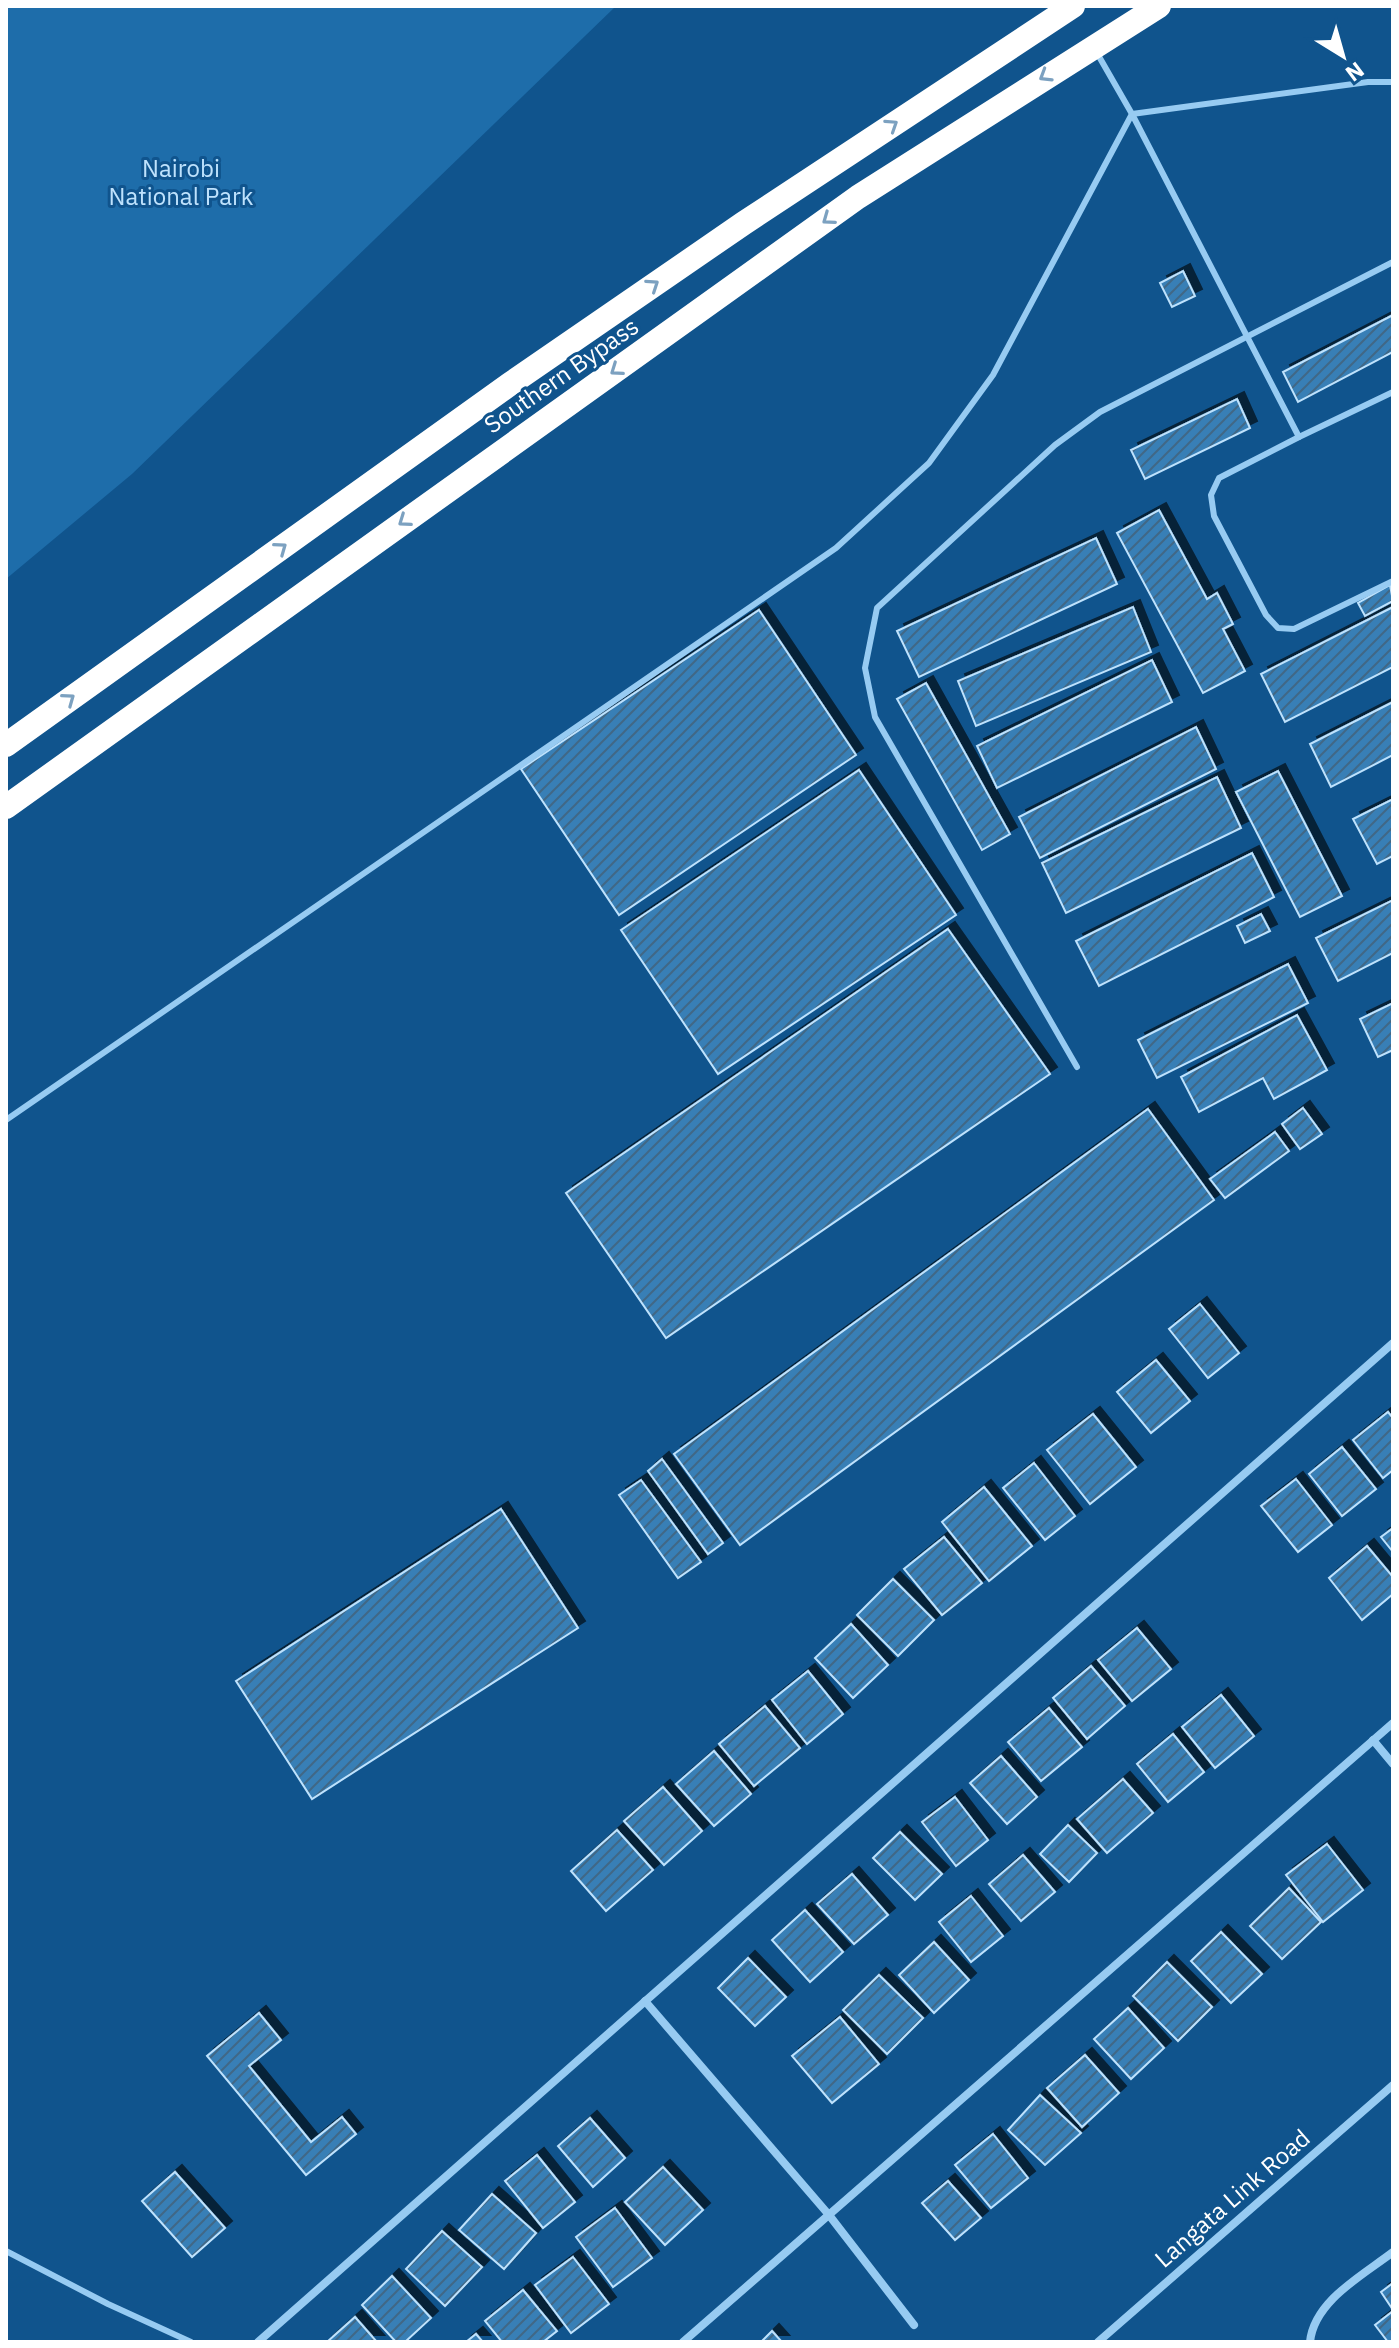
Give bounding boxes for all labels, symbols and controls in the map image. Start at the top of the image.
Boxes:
north arrow [1303,16,1383,96]
text: N [1340,56,1370,89]
one-way arrow [1039,67,1054,82]
one-way arrow [884,119,898,134]
park label: Nairobi National Park [109,152,254,212]
one-way arrow [822,209,836,224]
one-way arrow [645,280,659,295]
street label: Southern Bypass [477,310,645,440]
one-way arrow [611,360,625,375]
one-way arrow [399,511,413,526]
one-way arrow [272,543,286,558]
one-way arrow [61,695,75,709]
street label: Langata Link Road [1148,2122,1316,2274]

